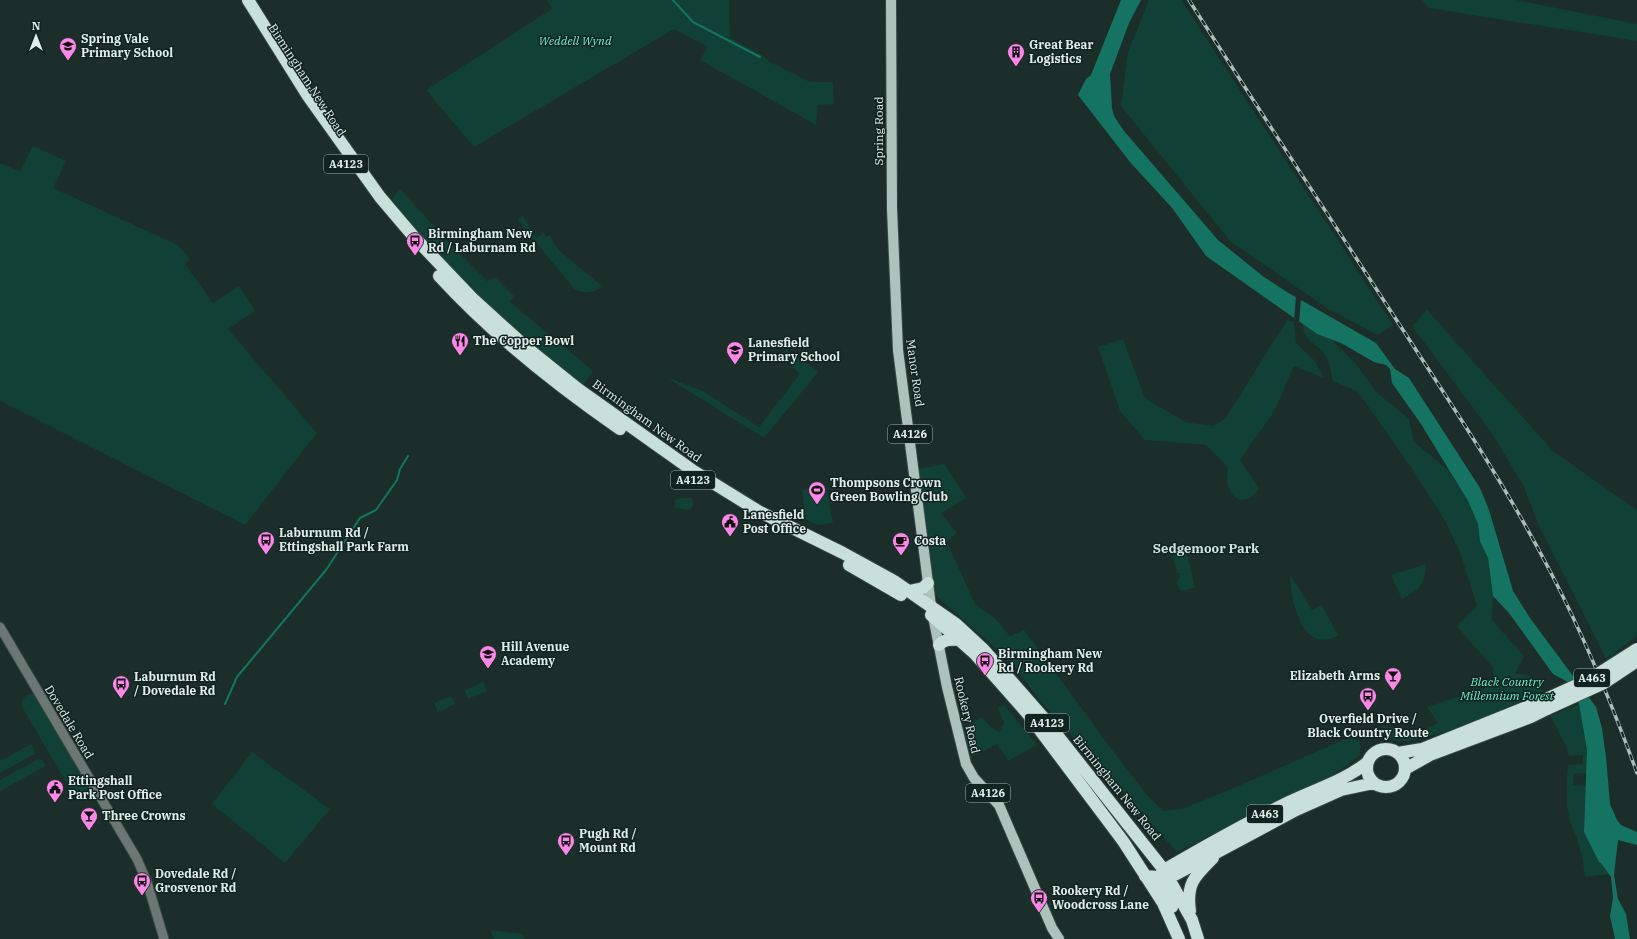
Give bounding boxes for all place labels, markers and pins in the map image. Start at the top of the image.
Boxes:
place label: Spring Vale Primary School [81,31,173,60]
school or university icon: Spring Vale Primary School [58,36,78,61]
place label: Great Bear Logistics [1029,37,1093,66]
building icon: Great Bear Logistics [1006,42,1026,67]
place label: Birmingham New Rd / Laburnam Rd [428,226,536,255]
bus stop icon: Birmingham New Rd / Laburnam Rd [405,231,425,256]
restaurant icon: The Copper Bowl [450,331,470,356]
place label: The Copper Bowl [473,333,574,348]
place label: Lanesfield Primary School [748,335,840,364]
school or university icon: Lanesfield Primary School [725,340,745,365]
place label: Thompsons Crown Green Bowling Club [830,475,948,504]
sports icon: Thompsons Crown Green Bowling Club [807,480,827,505]
place label: Lanesfield Post Office [743,507,806,536]
public building icon: Lanesfield Post Office [720,512,740,537]
place label: Laburnum Rd / Ettingshall Park Farm [279,525,409,554]
bus stop icon: Laburnum Rd / Ettingshall Park Farm [256,530,276,555]
cafe icon: Costa [891,531,911,556]
place label: Costa [914,533,946,548]
place label: Hill Avenue Academy [501,639,570,668]
school or university icon: Hill Avenue Academy [478,644,498,669]
place label: Birmingham New Rd / Rookery Rd [998,646,1103,675]
bus stop icon: Birmingham New Rd / Rookery Rd [975,651,995,676]
bar icon: Elizabeth Arms [1383,666,1403,691]
place label: Elizabeth Arms [1290,668,1380,683]
place label: Laburnum Rd / Dovedale Rd [134,669,216,698]
bus stop icon: Laburnum Rd / Dovedale Rd [111,674,131,699]
bus stop icon: Overfield Drive / Black Country Route [1358,686,1378,711]
place label: Overfield Drive / Black Country Route [1307,711,1429,740]
place label: Ettingshall Park Post Office [68,773,162,802]
public building icon: Ettingshall Park Post Office [45,778,65,803]
bar icon: Three Crowns [79,806,99,831]
place label: Three Crowns [102,808,186,823]
place label: Pugh Rd / Mount Rd [579,826,637,855]
bus stop icon: Pugh Rd / Mount Rd [556,831,576,856]
place label: Dovedale Rd / Grosvenor Rd [155,866,237,895]
bus stop icon: Dovedale Rd / Grosvenor Rd [132,871,152,896]
place label: Rookery Rd / Woodcross Lane [1052,883,1149,912]
bus stop icon: Rookery Rd / Woodcross Lane [1029,888,1049,913]

